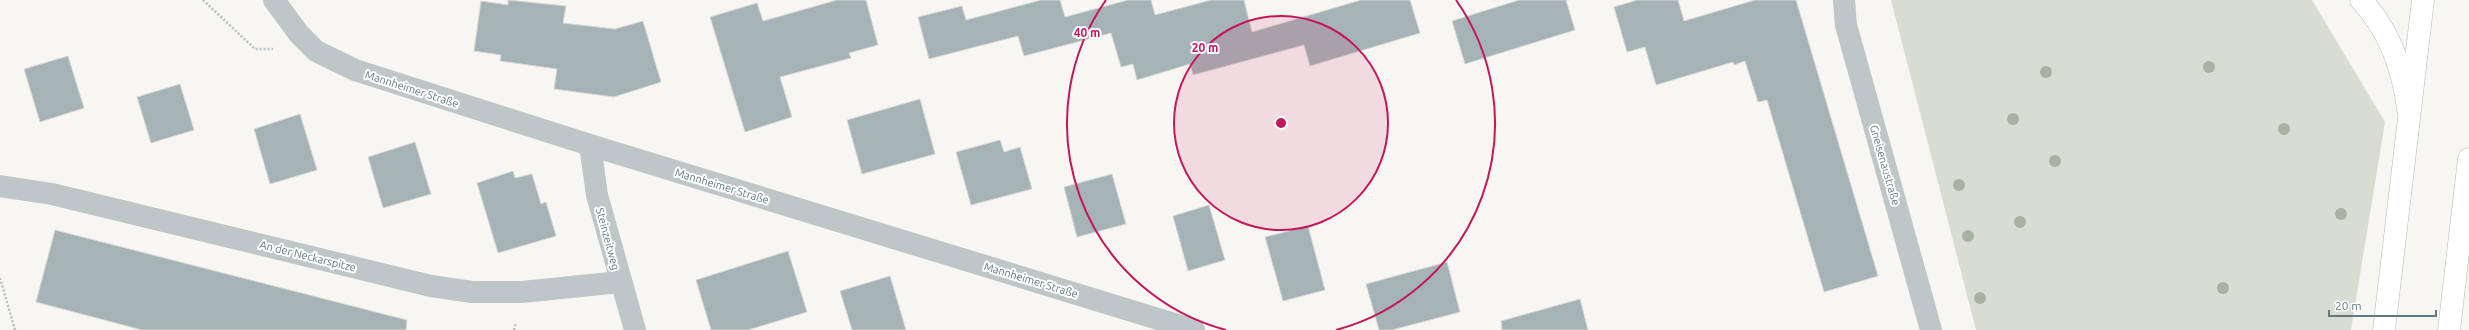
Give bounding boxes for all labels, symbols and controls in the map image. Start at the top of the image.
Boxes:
text: 40 m [1074,26,1100,39]
text: 20 m [1192,41,1218,54]
street label: Mannheimer Straße [364,68,460,110]
centre of rings [1274,116,1288,130]
street label: Gneisenaustraße [1868,123,1902,207]
street label: Mannheimer Straße [674,166,770,206]
street label: Steinzeitweg [594,207,622,271]
street label: An der Neckarspitze [259,238,357,274]
street label: Mannheimer Straße [983,260,1079,300]
scale bar [2329,292,2436,318]
text: 20 m [2335,299,2362,312]

